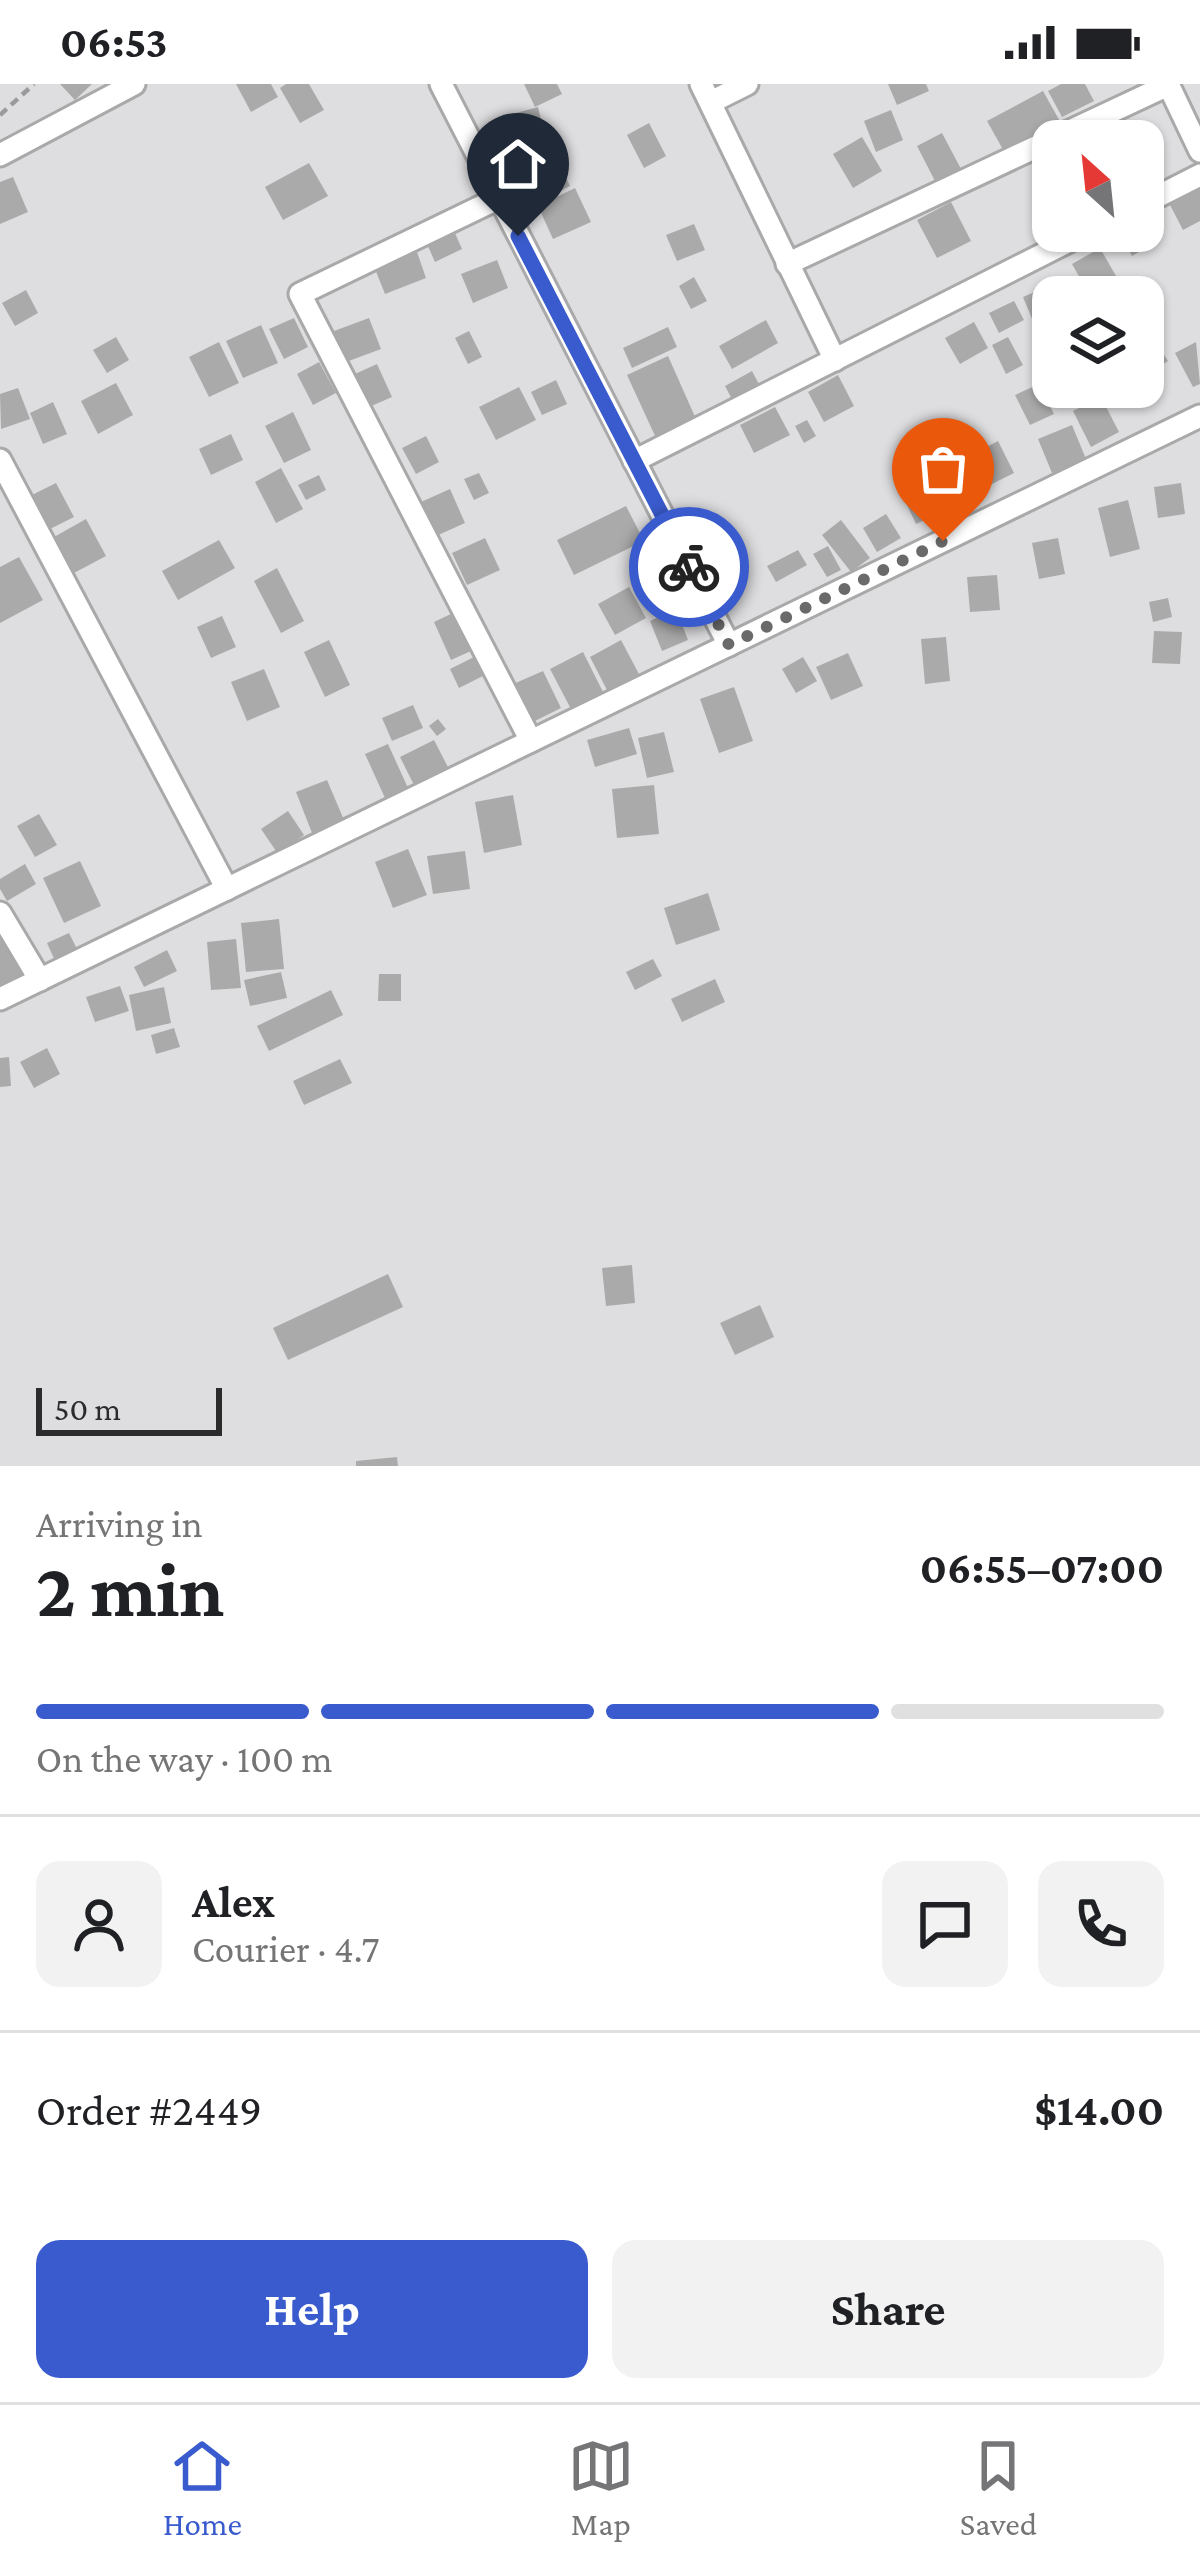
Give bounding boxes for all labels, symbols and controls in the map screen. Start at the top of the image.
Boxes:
text: 06:53 [60,17,167,67]
pin [467,113,569,236]
north arrow [1032,120,1164,252]
map controls [1032,120,1164,408]
icon: home [485,131,551,197]
button: layers [1032,276,1164,408]
pin [892,418,994,541]
icon: bag [910,436,976,502]
courier [629,507,749,627]
icon: bike [656,534,722,600]
scale bar [36,1382,222,1435]
text: 50 m [54,1390,121,1427]
text: Arriving in [36,1502,203,1545]
text: 06:55–07:00 [920,1543,1164,1593]
text: 2 min [36,1546,224,1633]
text: On the way · 100 m [36,1737,333,1780]
button: person [36,1861,162,1987]
button: chat [882,1861,1008,1987]
button: phone [1038,1861,1164,1987]
text: Alex [192,1877,275,1927]
text: Courier · 4.7 [192,1927,380,1970]
text: Order #2449 [36,2085,262,2135]
text: $14.00 [1034,2085,1164,2135]
button: Help [36,2240,588,2378]
button: Share [612,2240,1164,2378]
tab: Home [163,2433,242,2542]
tab: Map [568,2433,634,2542]
tab: Saved [960,2433,1037,2542]

